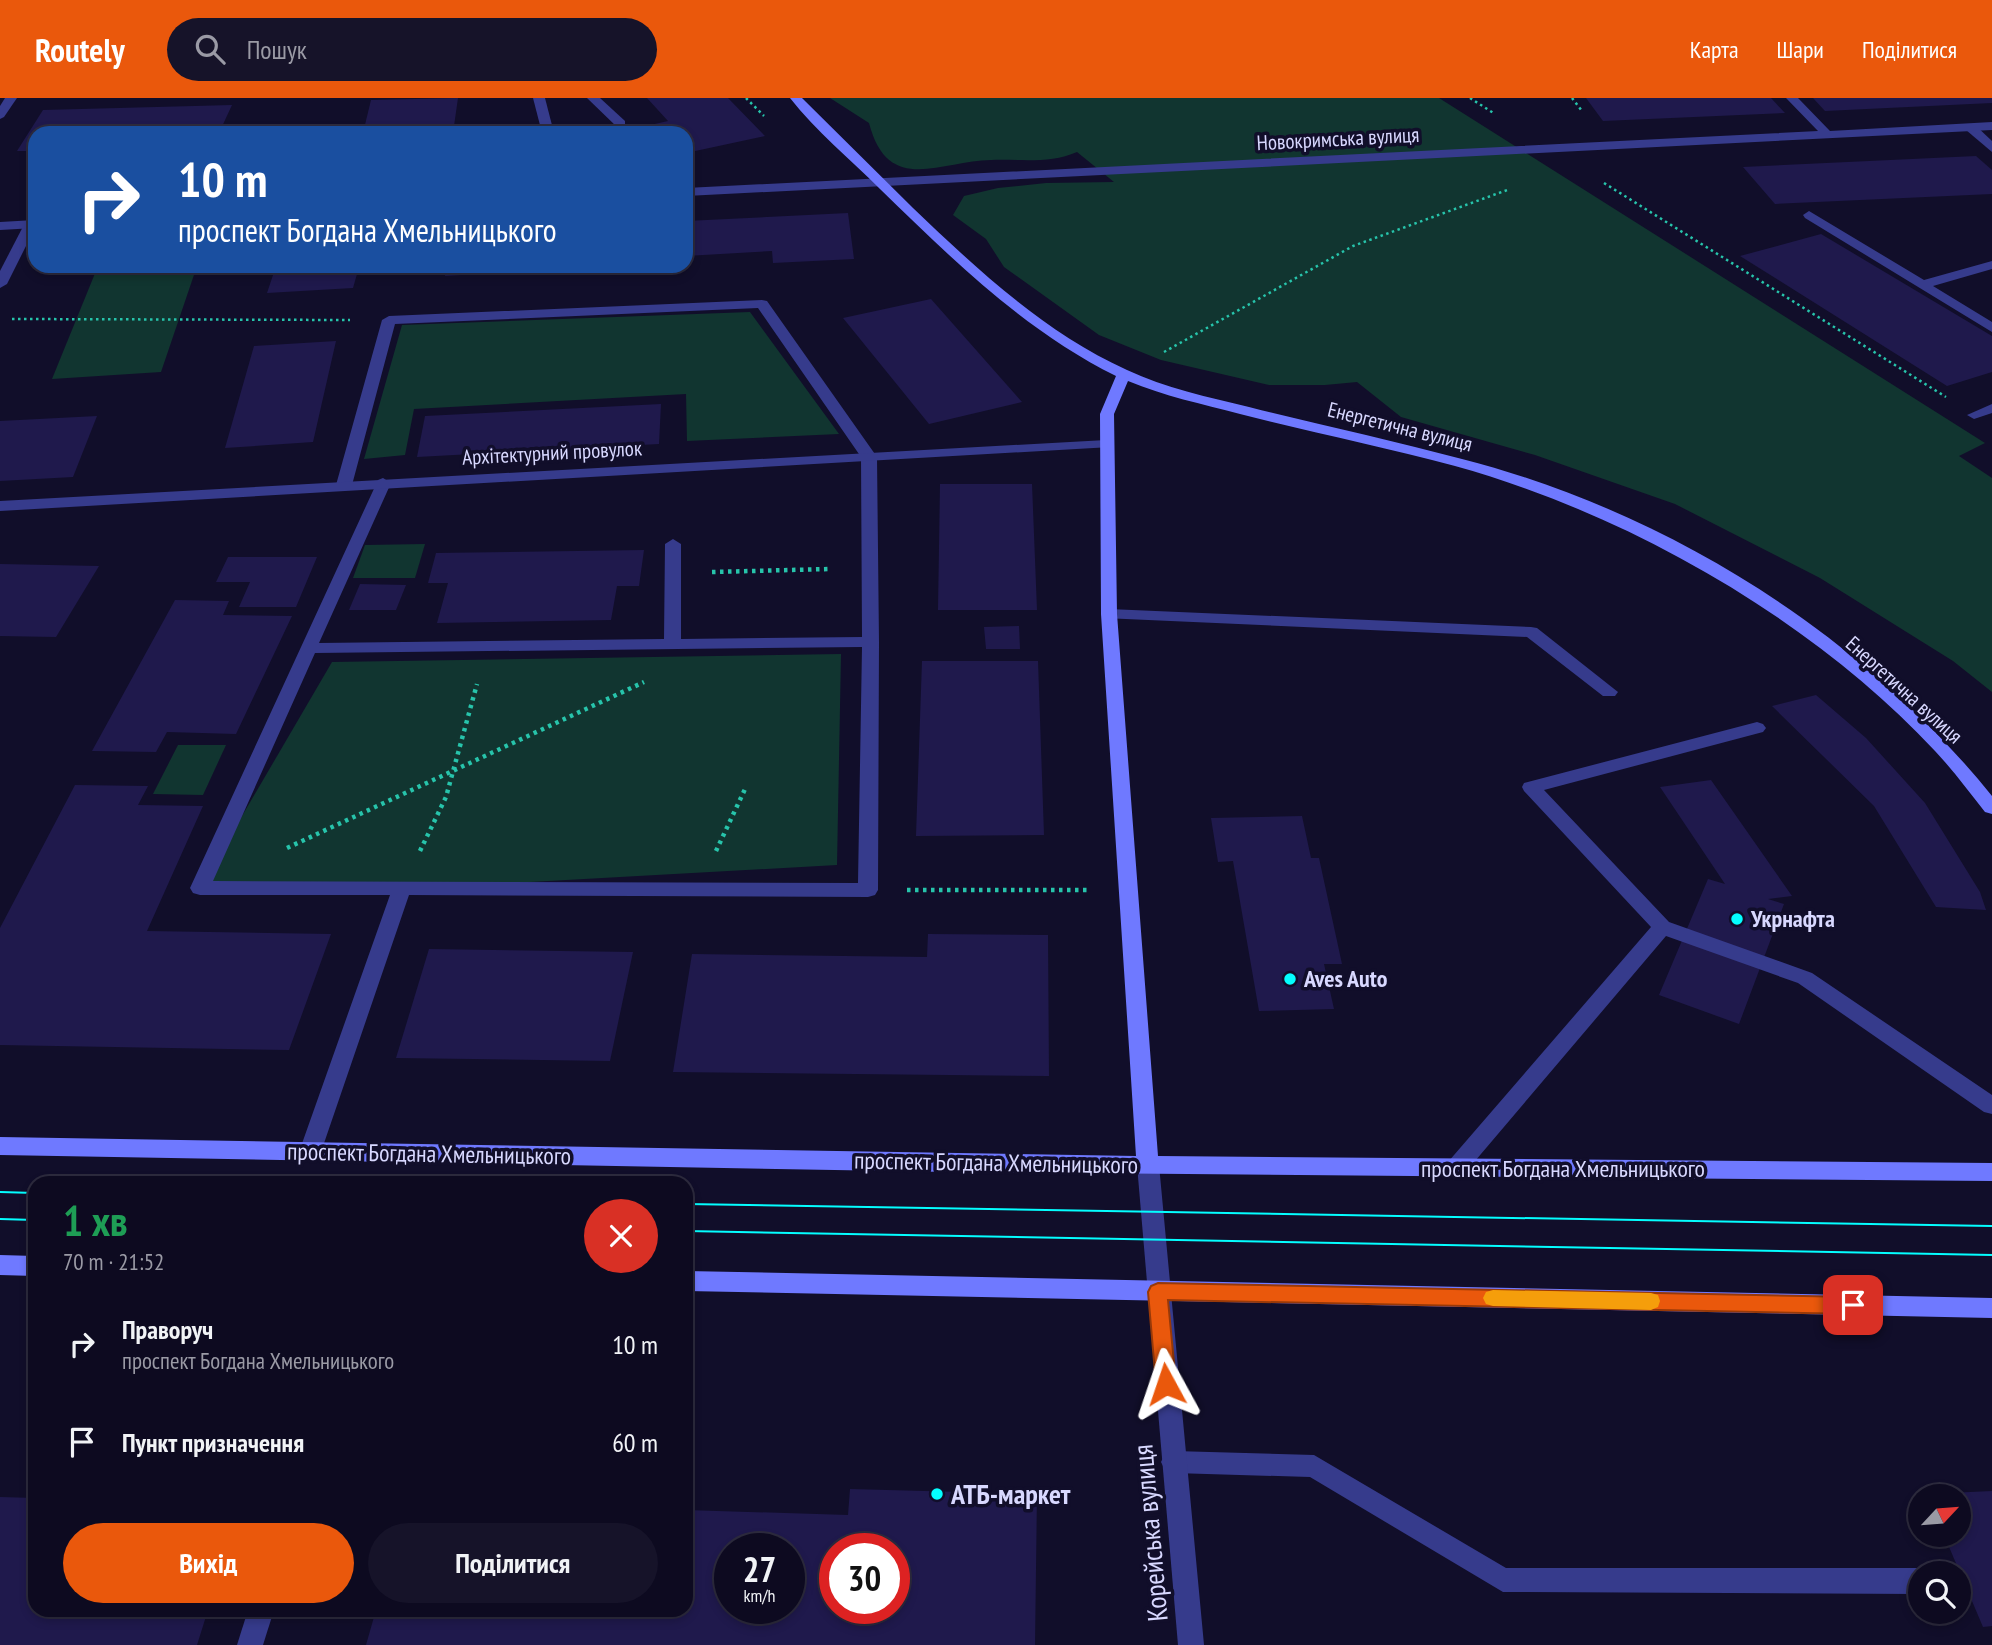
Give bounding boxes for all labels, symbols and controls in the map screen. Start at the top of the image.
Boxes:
search box [167,18,657,81]
text: Routely [35,28,125,71]
icon: search [191,30,229,68]
text: Пошук [247,33,307,66]
text: Карта [1690,34,1739,65]
text: Шари [1777,34,1824,65]
text: Поділитися [1862,34,1957,65]
street label: Новокримська вулиця [1256,121,1420,156]
text: 10 m [178,147,267,211]
icon: right [63,154,154,245]
text: проспект Богдана Хмельницького [178,209,557,251]
street label: Енергетична вулиця [1325,396,1475,458]
street label: Архітектурний провулок [461,434,643,471]
street label: Енергетична вулиця [1840,630,1968,749]
place label: Укрнафта [1750,903,1835,934]
marker: Укрнафта [1729,911,1745,927]
place label: Aves Auto [1303,963,1388,994]
marker: Aves Auto [1282,971,1298,987]
street label: проспект Богдана Хмельницького [287,1136,571,1171]
street label: проспект Богдана Хмельницького [854,1145,1138,1180]
street label: проспект Богдана Хмельницького [1421,1153,1705,1184]
text: 1 хв [63,1193,128,1248]
button: close [584,1199,658,1273]
text: 70 m · 21:52 [63,1247,164,1276]
pin [1823,1275,1883,1335]
icon: arrive [1834,1286,1872,1324]
text: Праворуч [122,1313,213,1346]
icon: right [63,1325,101,1363]
text: 10 m [612,1328,658,1361]
text: проспект Богдана Хмельницького [122,1346,394,1375]
position arrow [1129,1347,1203,1421]
icon: arrive [63,1423,101,1461]
text: Пункт призначення [122,1426,304,1459]
text: 60 m [612,1426,658,1459]
street label: Корейська вулиця [1123,1443,1176,1623]
place label: АТБ-маркет [950,1475,1071,1512]
north arrow [1908,1484,1970,1547]
map controls [1908,1484,1971,1624]
marker: АТБ-маркет [929,1486,945,1502]
button: Вихід [63,1523,354,1603]
button: Поділитися [368,1523,658,1603]
speed limit sign: 30 [819,1533,910,1624]
text: 27 [743,1546,776,1592]
button: search [1908,1561,1971,1624]
text: km/h [744,1584,775,1607]

